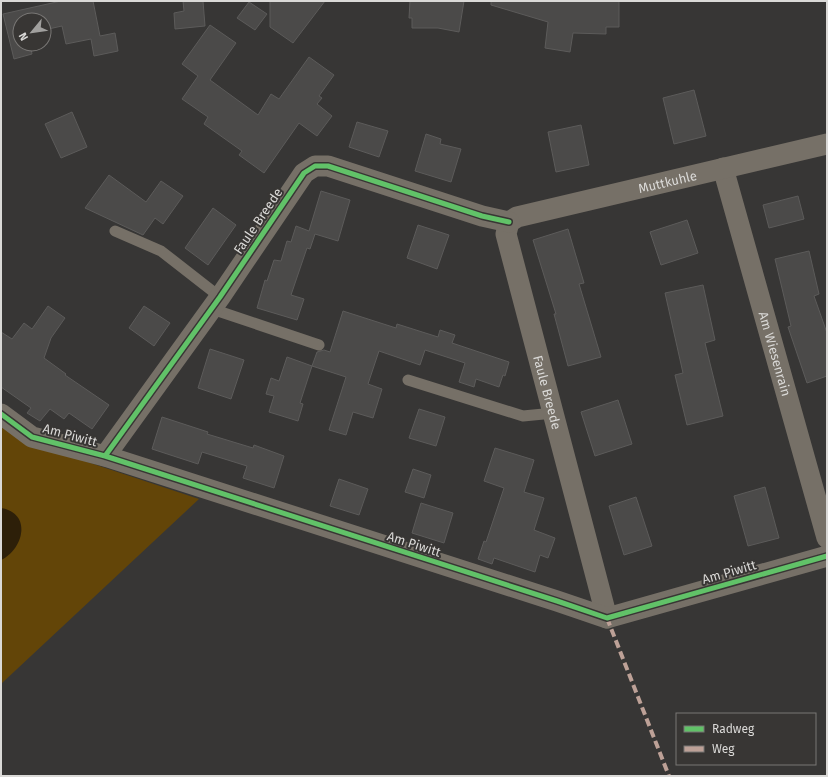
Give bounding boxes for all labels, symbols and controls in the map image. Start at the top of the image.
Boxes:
north arrow [12,12,52,52]
text: N [16,30,31,43]
street label: Muttkuhle [637,167,698,196]
street label: Faule Breede [231,185,285,257]
street label: Am Wiesenrain [756,310,794,398]
street label: Faule Breede [531,354,565,431]
street label: Am Piwitt [41,421,99,450]
street label: Am Piwitt [385,528,443,560]
street label: Am Piwitt [700,557,758,587]
legend [676,713,816,765]
text: Radweg [712,722,755,736]
text: Weg [712,742,735,756]

